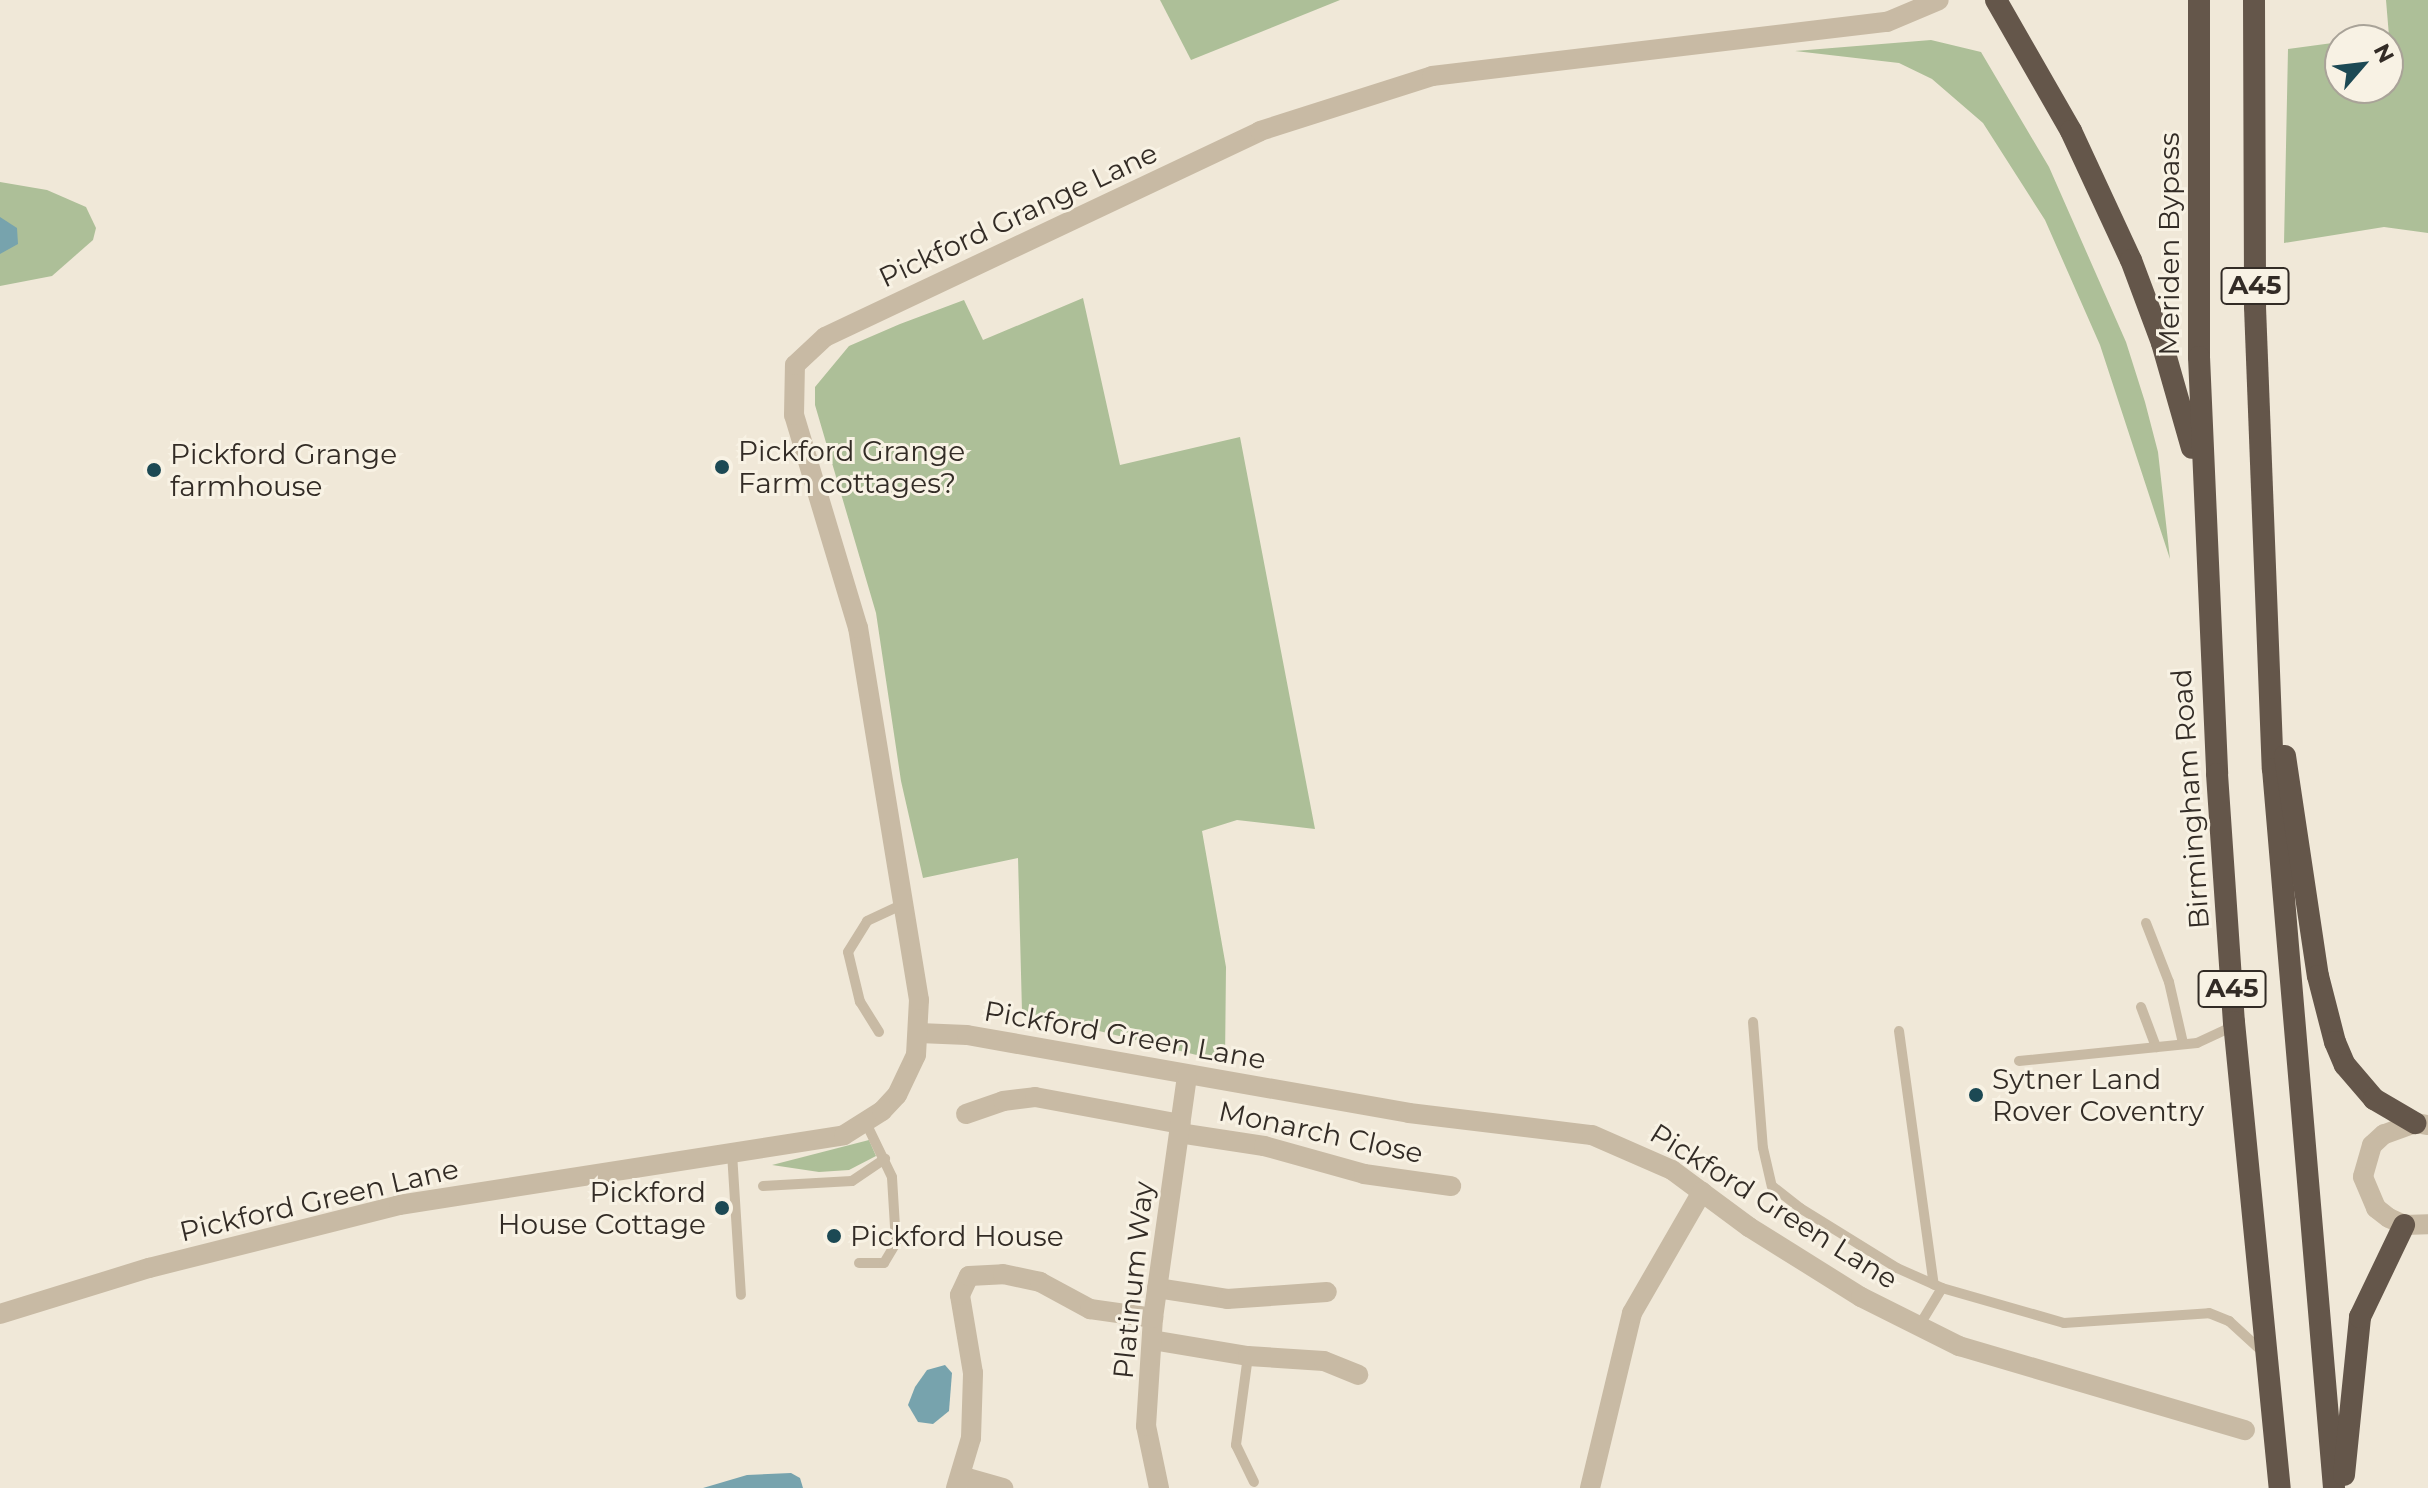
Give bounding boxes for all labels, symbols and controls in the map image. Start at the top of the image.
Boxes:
north arrow [2324,24,2404,104]
text: N [2368,39,2400,68]
street label: Meriden Bypass [2152,132,2186,356]
street label: Pickford Grange Lane [873,136,1163,294]
road number: A45 [2219,264,2291,308]
place label: Pickford Grange Farm cottages? [738,434,965,500]
place label: Pickford Grange farmhouse [170,437,397,503]
marker: Pickford Grange Farm cottages? [713,458,731,476]
marker: Pickford Grange farmhouse [145,461,163,479]
street label: Birmingham Road [2164,668,2216,930]
road number: A45 [2196,967,2268,1011]
street label: Pickford Green Lane [982,994,1268,1076]
place label: Sytner Land Rover Coventry [1992,1062,2204,1128]
marker: Sytner Land Rover Coventry [1967,1086,1985,1104]
street label: Monarch Close [1216,1094,1426,1170]
street label: Pickford Green Lane [1644,1116,1904,1296]
street label: Pickford Green Lane [176,1152,462,1248]
place label: Pickford House Cottage [498,1175,706,1241]
street label: Platinum Way [1106,1180,1160,1380]
marker: Pickford House Cottage [713,1199,731,1217]
place label: Pickford House [850,1219,1064,1253]
marker: Pickford House [825,1227,843,1245]

